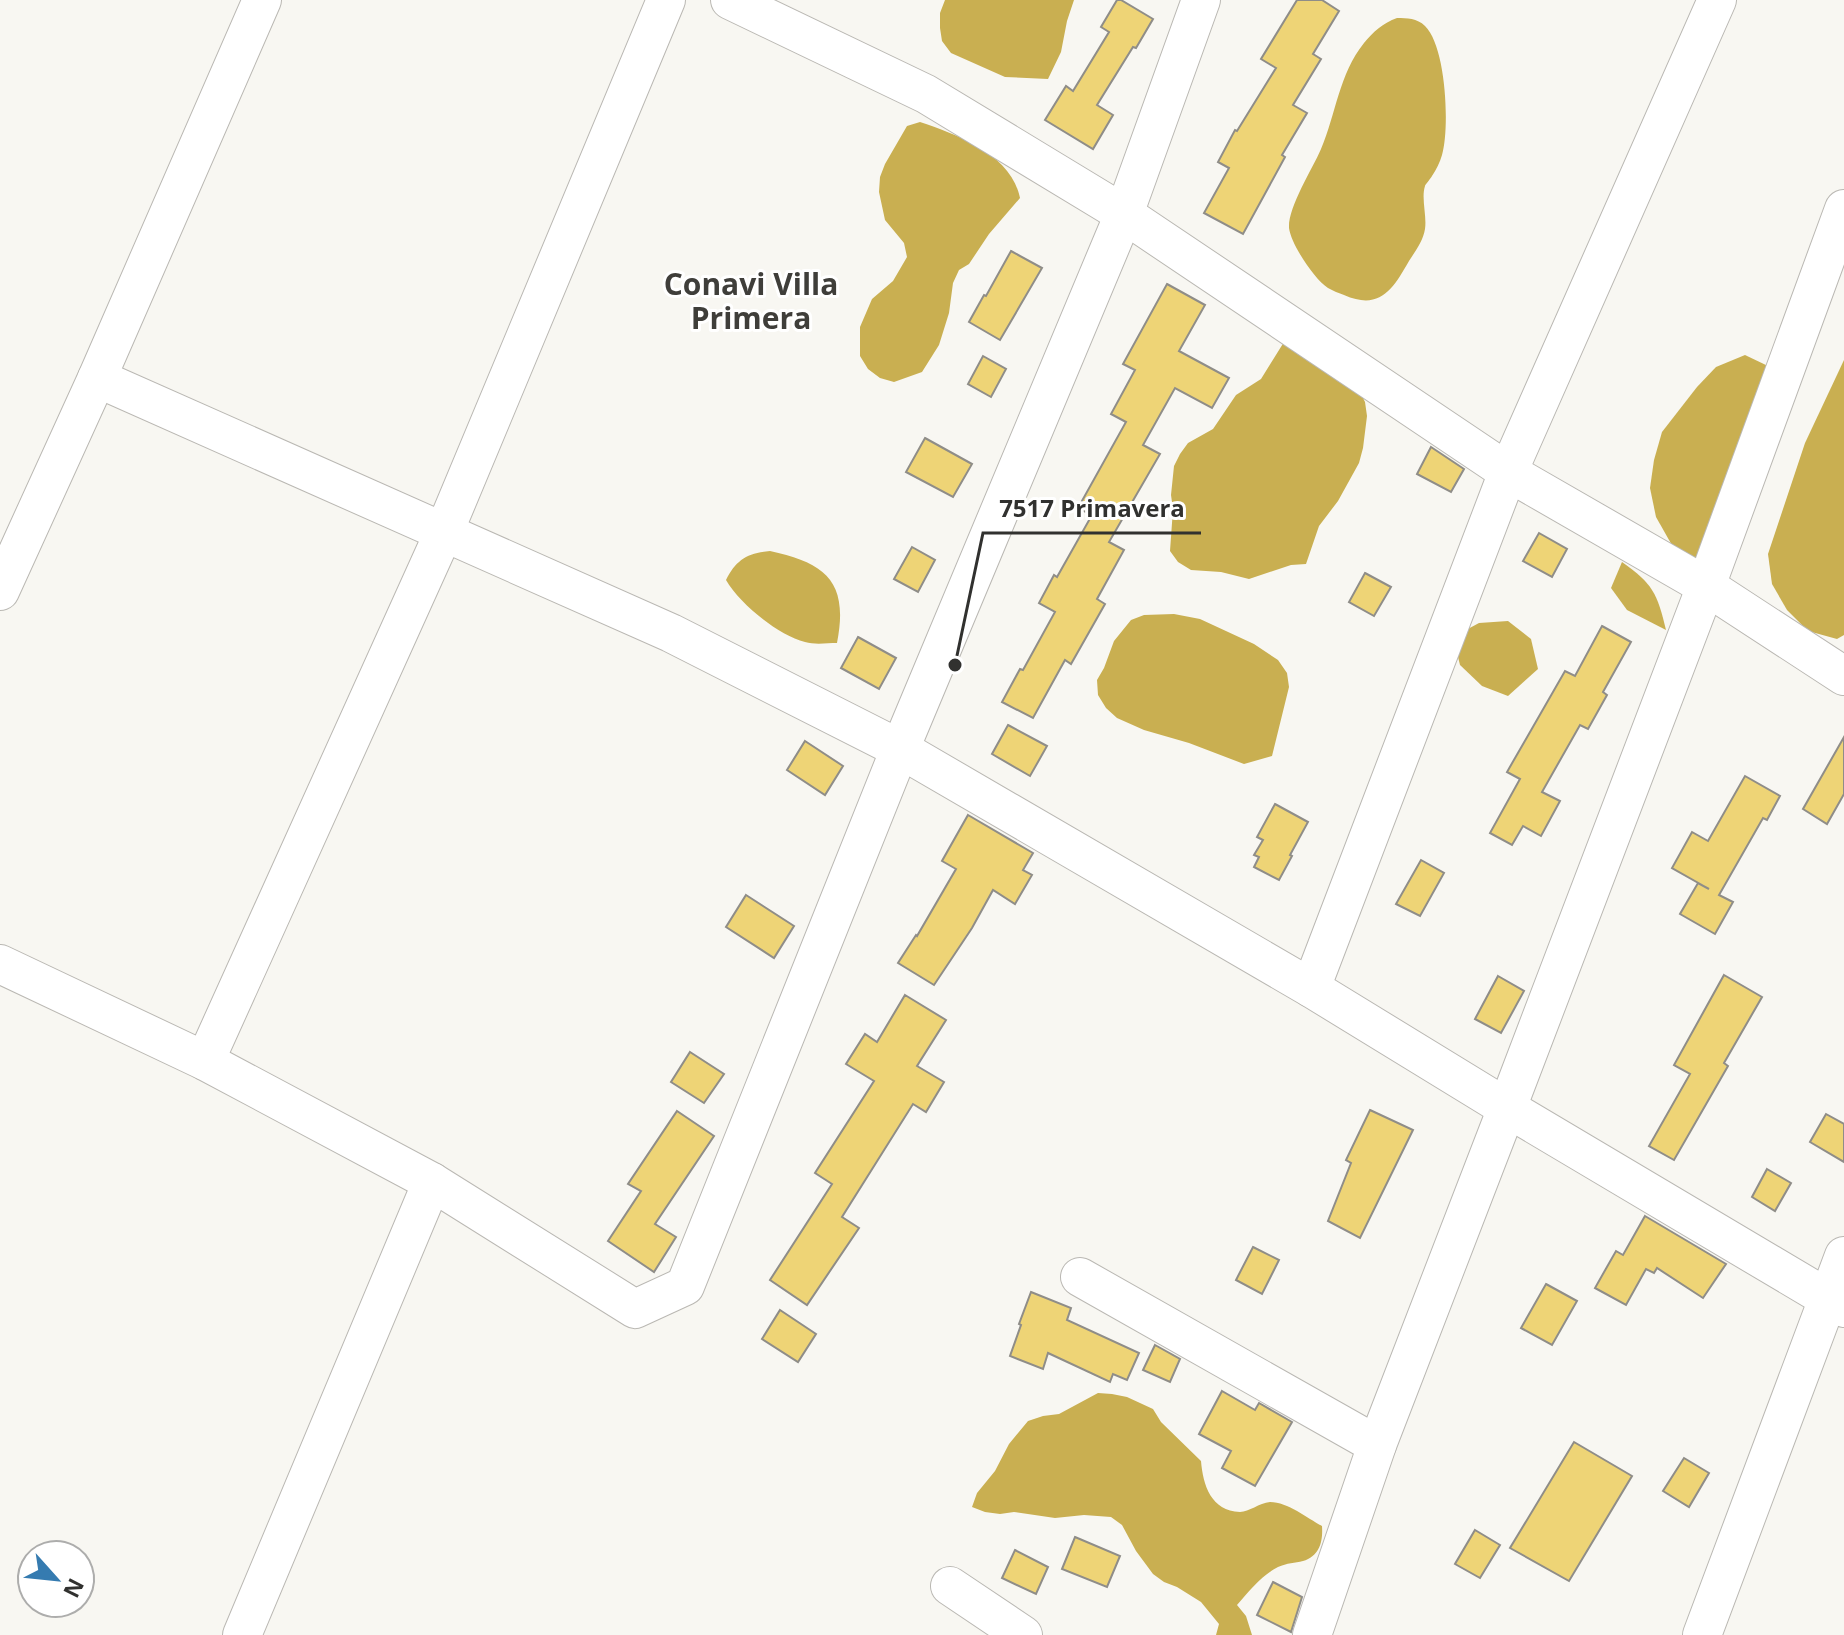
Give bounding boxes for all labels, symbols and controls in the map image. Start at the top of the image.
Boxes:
district label: Conavi Villa Primera [664,263,838,338]
callout: 7517 Primavera [983,485,1201,533]
text: 7517 Primavera [999,491,1185,524]
north arrow [16,1539,96,1619]
text: N [57,1574,92,1603]

